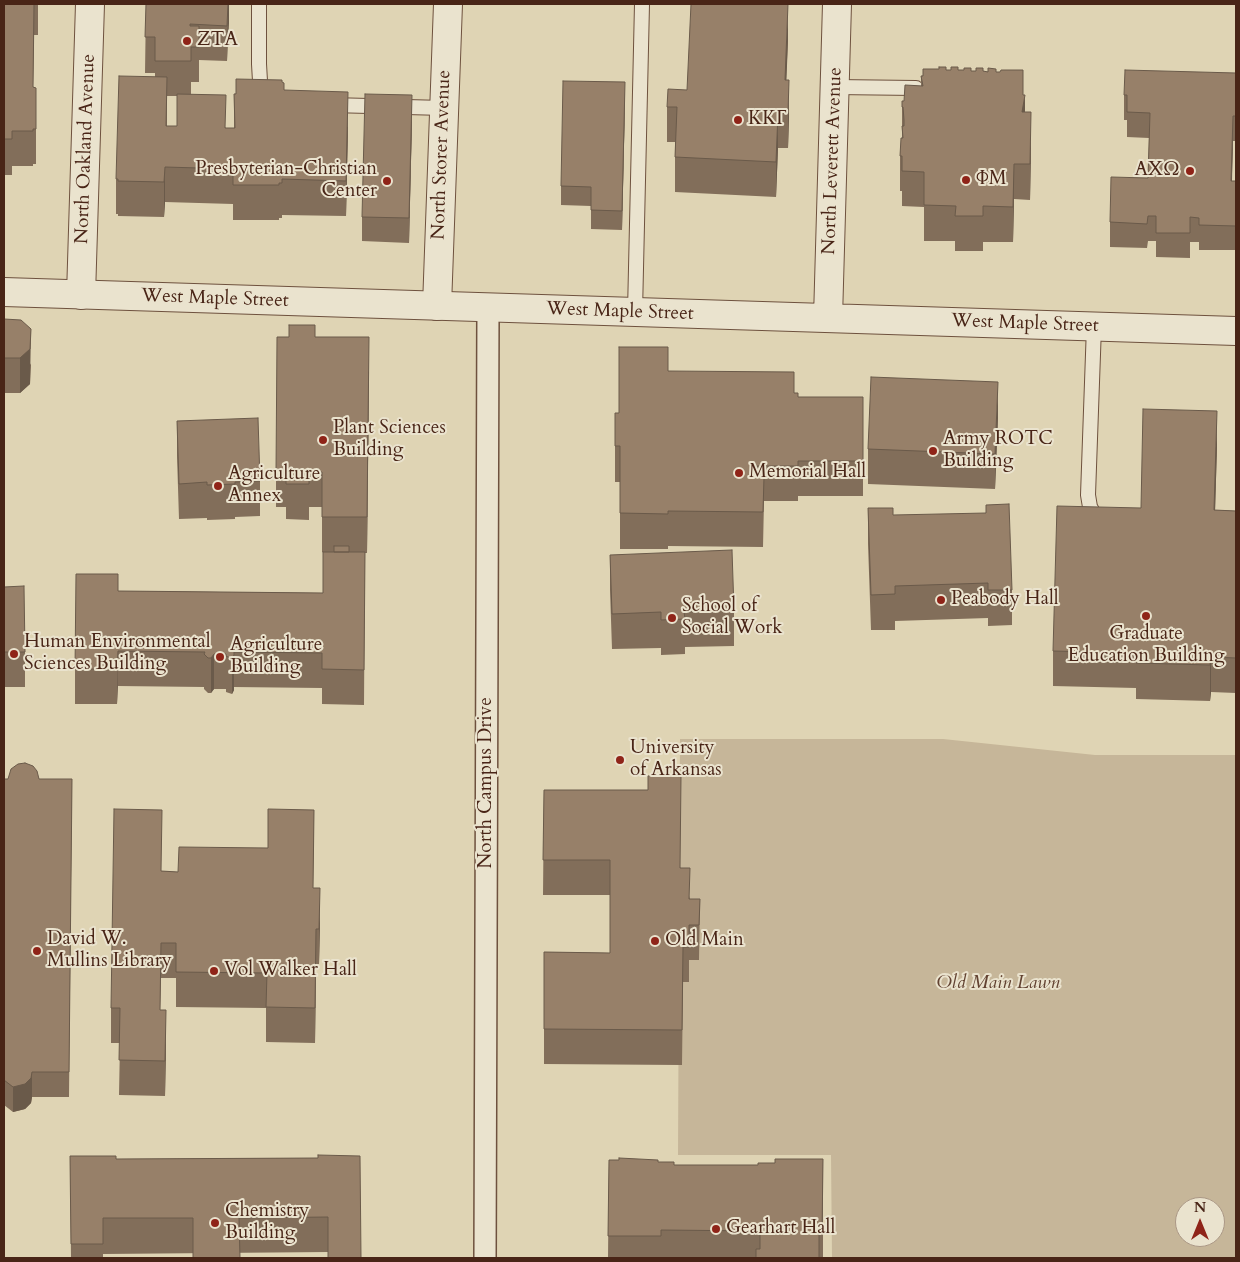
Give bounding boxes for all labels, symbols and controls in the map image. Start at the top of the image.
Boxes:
place label: ΖΤΑ [197,30,238,52]
marker: ΖΤΑ [181,35,193,47]
street label: North Oakland Avenue [71,53,101,245]
street label: North Leverett Avenue [818,67,848,255]
street label: North Storer Avenue [428,70,456,240]
place label: ΚΚΓ [748,109,787,131]
marker: ΚΚΓ [732,114,744,126]
place label: Presbyterian-Christian Center [195,159,377,203]
place label: ΑΧΩ [1134,160,1180,182]
marker: ΑΧΩ [1184,165,1196,177]
place label: ΦΜ [976,169,1007,191]
marker: ΦΜ [960,174,972,186]
marker: Presbyterian-Christian Center [381,175,393,187]
street label: West Maple Street [141,285,289,313]
street label: West Maple Street [546,298,694,326]
street label: West Maple Street [951,310,1099,338]
place label: Plant Sciences Building [333,418,446,462]
place label: Army ROTC Building [943,429,1053,473]
marker: Plant Sciences Building [317,434,329,446]
marker: Army ROTC Building [927,445,939,457]
place label: Memorial Hall [749,462,866,484]
place label: Agriculture Annex [228,464,320,508]
marker: Memorial Hall [733,467,745,479]
marker: Agriculture Annex [212,480,224,492]
place label: Peabody Hall [951,589,1059,611]
marker: Peabody Hall [935,594,947,606]
place label: School of Social Work [682,596,782,640]
marker: Graduate Education Building [1140,610,1152,622]
marker: School of Social Work [666,612,678,624]
place label: Graduate Education Building [1067,624,1225,668]
place label: Human Environmental Sciences Building [24,632,211,676]
place label: Agriculture Building [230,635,322,679]
marker: Human Environmental Sciences Building [8,648,20,660]
marker: Agriculture Building [214,651,226,663]
street label: North Campus Drive [476,697,498,869]
place label: University of Arkansas [630,738,722,782]
marker: University of Arkansas [614,754,626,766]
place label: David W. Mullins Library [47,929,172,973]
place label: Old Main [665,930,744,952]
marker: Old Main [649,935,661,947]
marker: David W. Mullins Library [31,945,43,957]
place label: Vol Walker Hall [224,960,357,982]
marker: Vol Walker Hall [208,965,220,977]
park label: Old Main Lawn [936,973,1060,995]
north arrow [1175,1197,1225,1247]
text: N [1194,1198,1206,1217]
place label: Chemistry Building [225,1201,309,1245]
marker: Chemistry Building [209,1217,221,1229]
place label: Gearhart Hall [726,1218,835,1240]
marker: Gearhart Hall [710,1223,722,1235]

